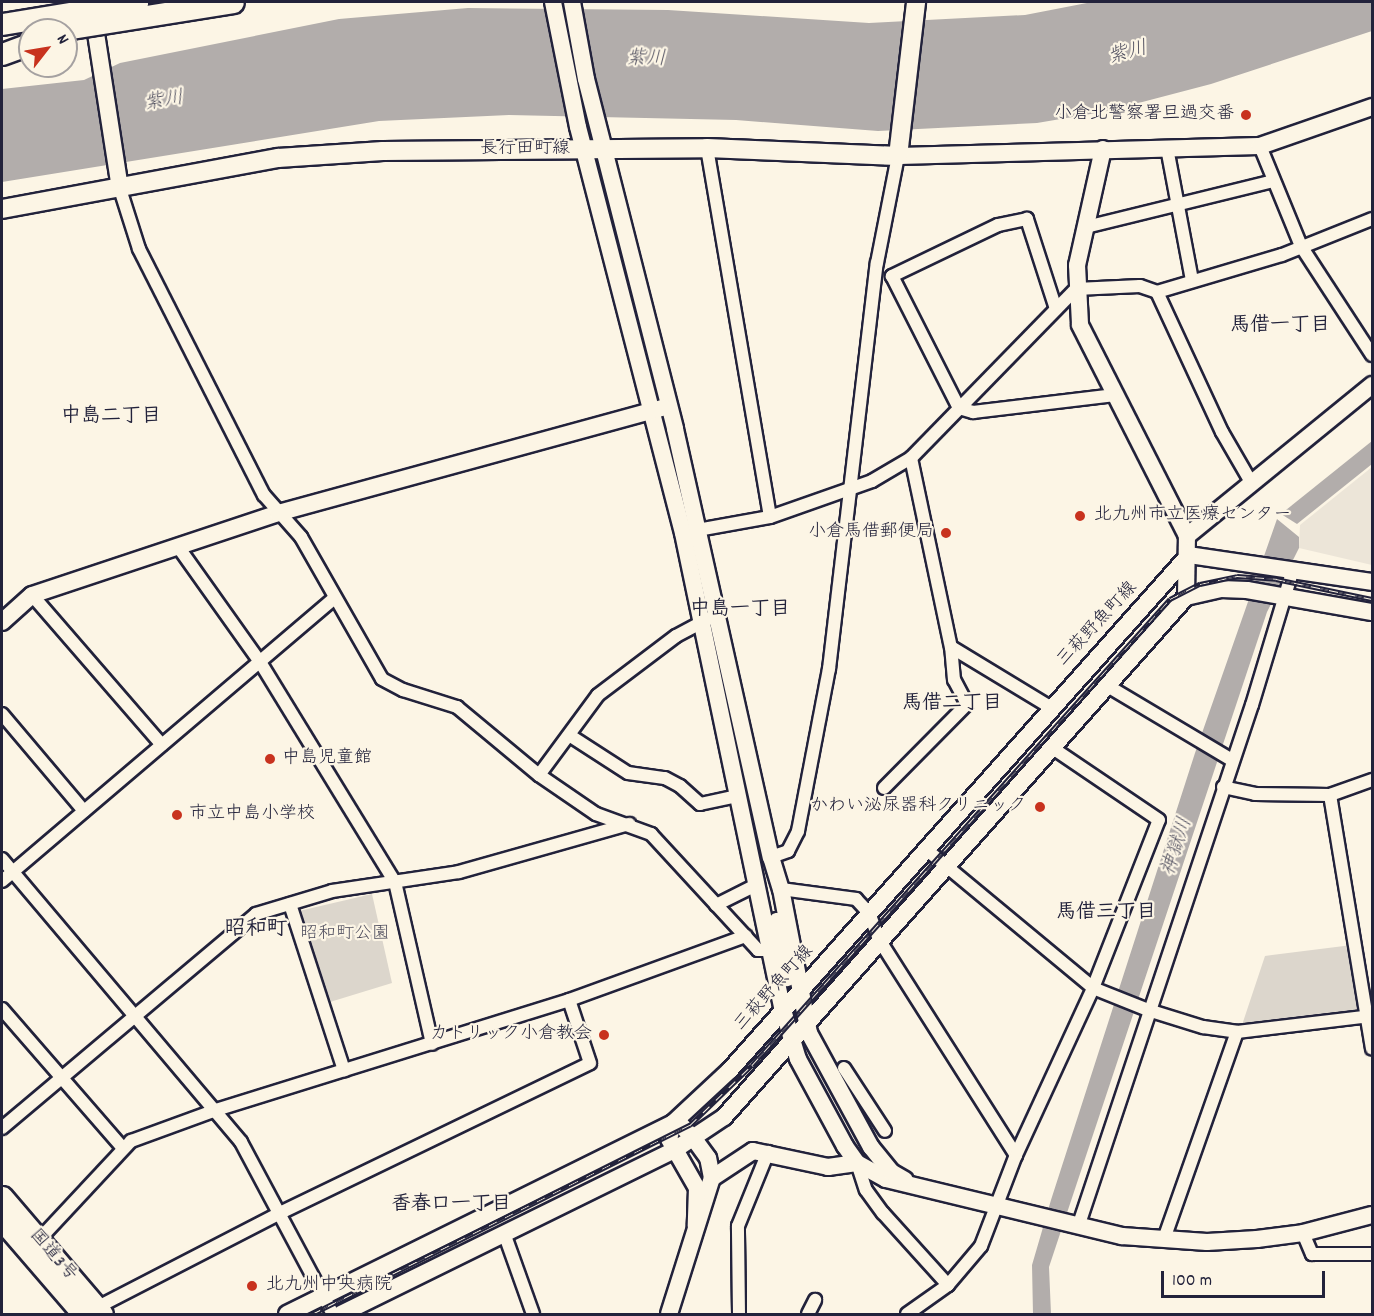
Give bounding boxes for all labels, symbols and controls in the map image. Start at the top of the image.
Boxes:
north arrow [18,18,78,78]
text: N [50,30,74,49]
water label: 紫川 [1106,37,1150,71]
water label: 紫川 [626,48,666,72]
water label: 紫川 [142,87,186,117]
place label: 小倉北警察署旦過交番 [1054,104,1234,126]
marker: 小倉北警察署旦過交番 [1239,108,1253,122]
street label: 長行田町線 [480,139,570,161]
district label: 馬借一丁目 [1230,314,1330,338]
district label: 中島二丁目 [61,405,161,429]
place label: 北九州市立医療センター [1094,505,1292,527]
marker: 北九州市立医療センター [1071,507,1089,525]
place label: 小倉馬借郵便局 [808,522,934,544]
marker: 小倉馬借郵便局 [939,526,953,540]
street label: 三萩野魚町線 [1053,578,1143,672]
district label: 中島一丁目 [690,598,790,622]
district label: 馬借二丁目 [902,692,1002,716]
place label: 中島児童館 [282,748,372,770]
marker: 中島児童館 [263,752,277,766]
place label: かわい泌尿器科クリニック [810,796,1026,818]
marker: かわい泌尿器科クリニック [1031,798,1049,816]
place label: 市立中島小学校 [189,804,315,826]
marker: 市立中島小学校 [170,808,184,822]
water label: 神獄川 [1157,815,1199,879]
district label: 馬借三丁目 [1056,901,1156,925]
district label: 昭和町 [225,917,287,943]
park label: 昭和町公園 [300,924,390,946]
street label: 三萩野魚町線 [731,942,819,1036]
place label: カトリック小倉教会 [430,1024,592,1046]
marker: カトリック小倉教会 [597,1028,611,1042]
district label: 香春口一丁目 [391,1193,511,1217]
street label: 国道3号 [24,1226,80,1286]
scale bar [1164,1259,1328,1297]
text: 100 m [1172,1269,1212,1294]
place label: 北九州中央病院 [266,1275,392,1297]
marker: 北九州中央病院 [243,1277,261,1295]

